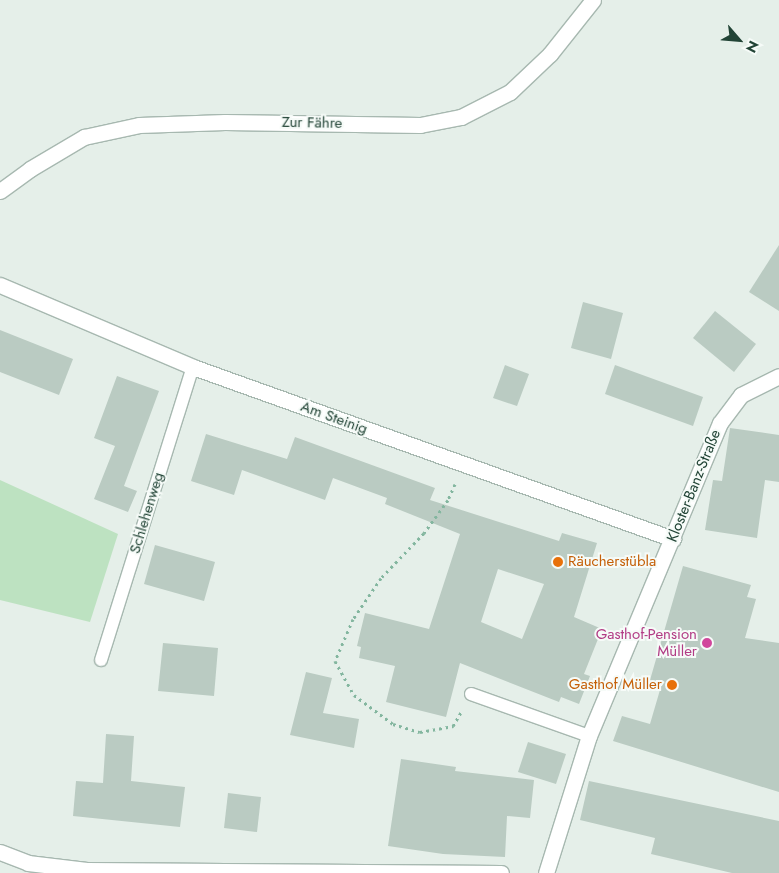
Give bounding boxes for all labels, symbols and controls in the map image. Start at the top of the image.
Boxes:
north arrow [714,15,764,65]
text: N [741,37,764,56]
street label: Zur Fähre [282,113,342,133]
street label: Am Steinig [298,398,370,438]
street label: Kloster-Banz-Straße [663,427,725,545]
street label: Schlehenweg [126,470,168,556]
place label: Räucherstübla [568,553,656,571]
marker: Räucherstübla [552,556,564,568]
place label: Gasthof-Pension Müller [596,625,697,660]
marker: Gasthof-Pension Müller [701,637,713,649]
place label: Gasthof Müller [569,676,662,694]
marker: Gasthof Müller [666,679,678,691]

